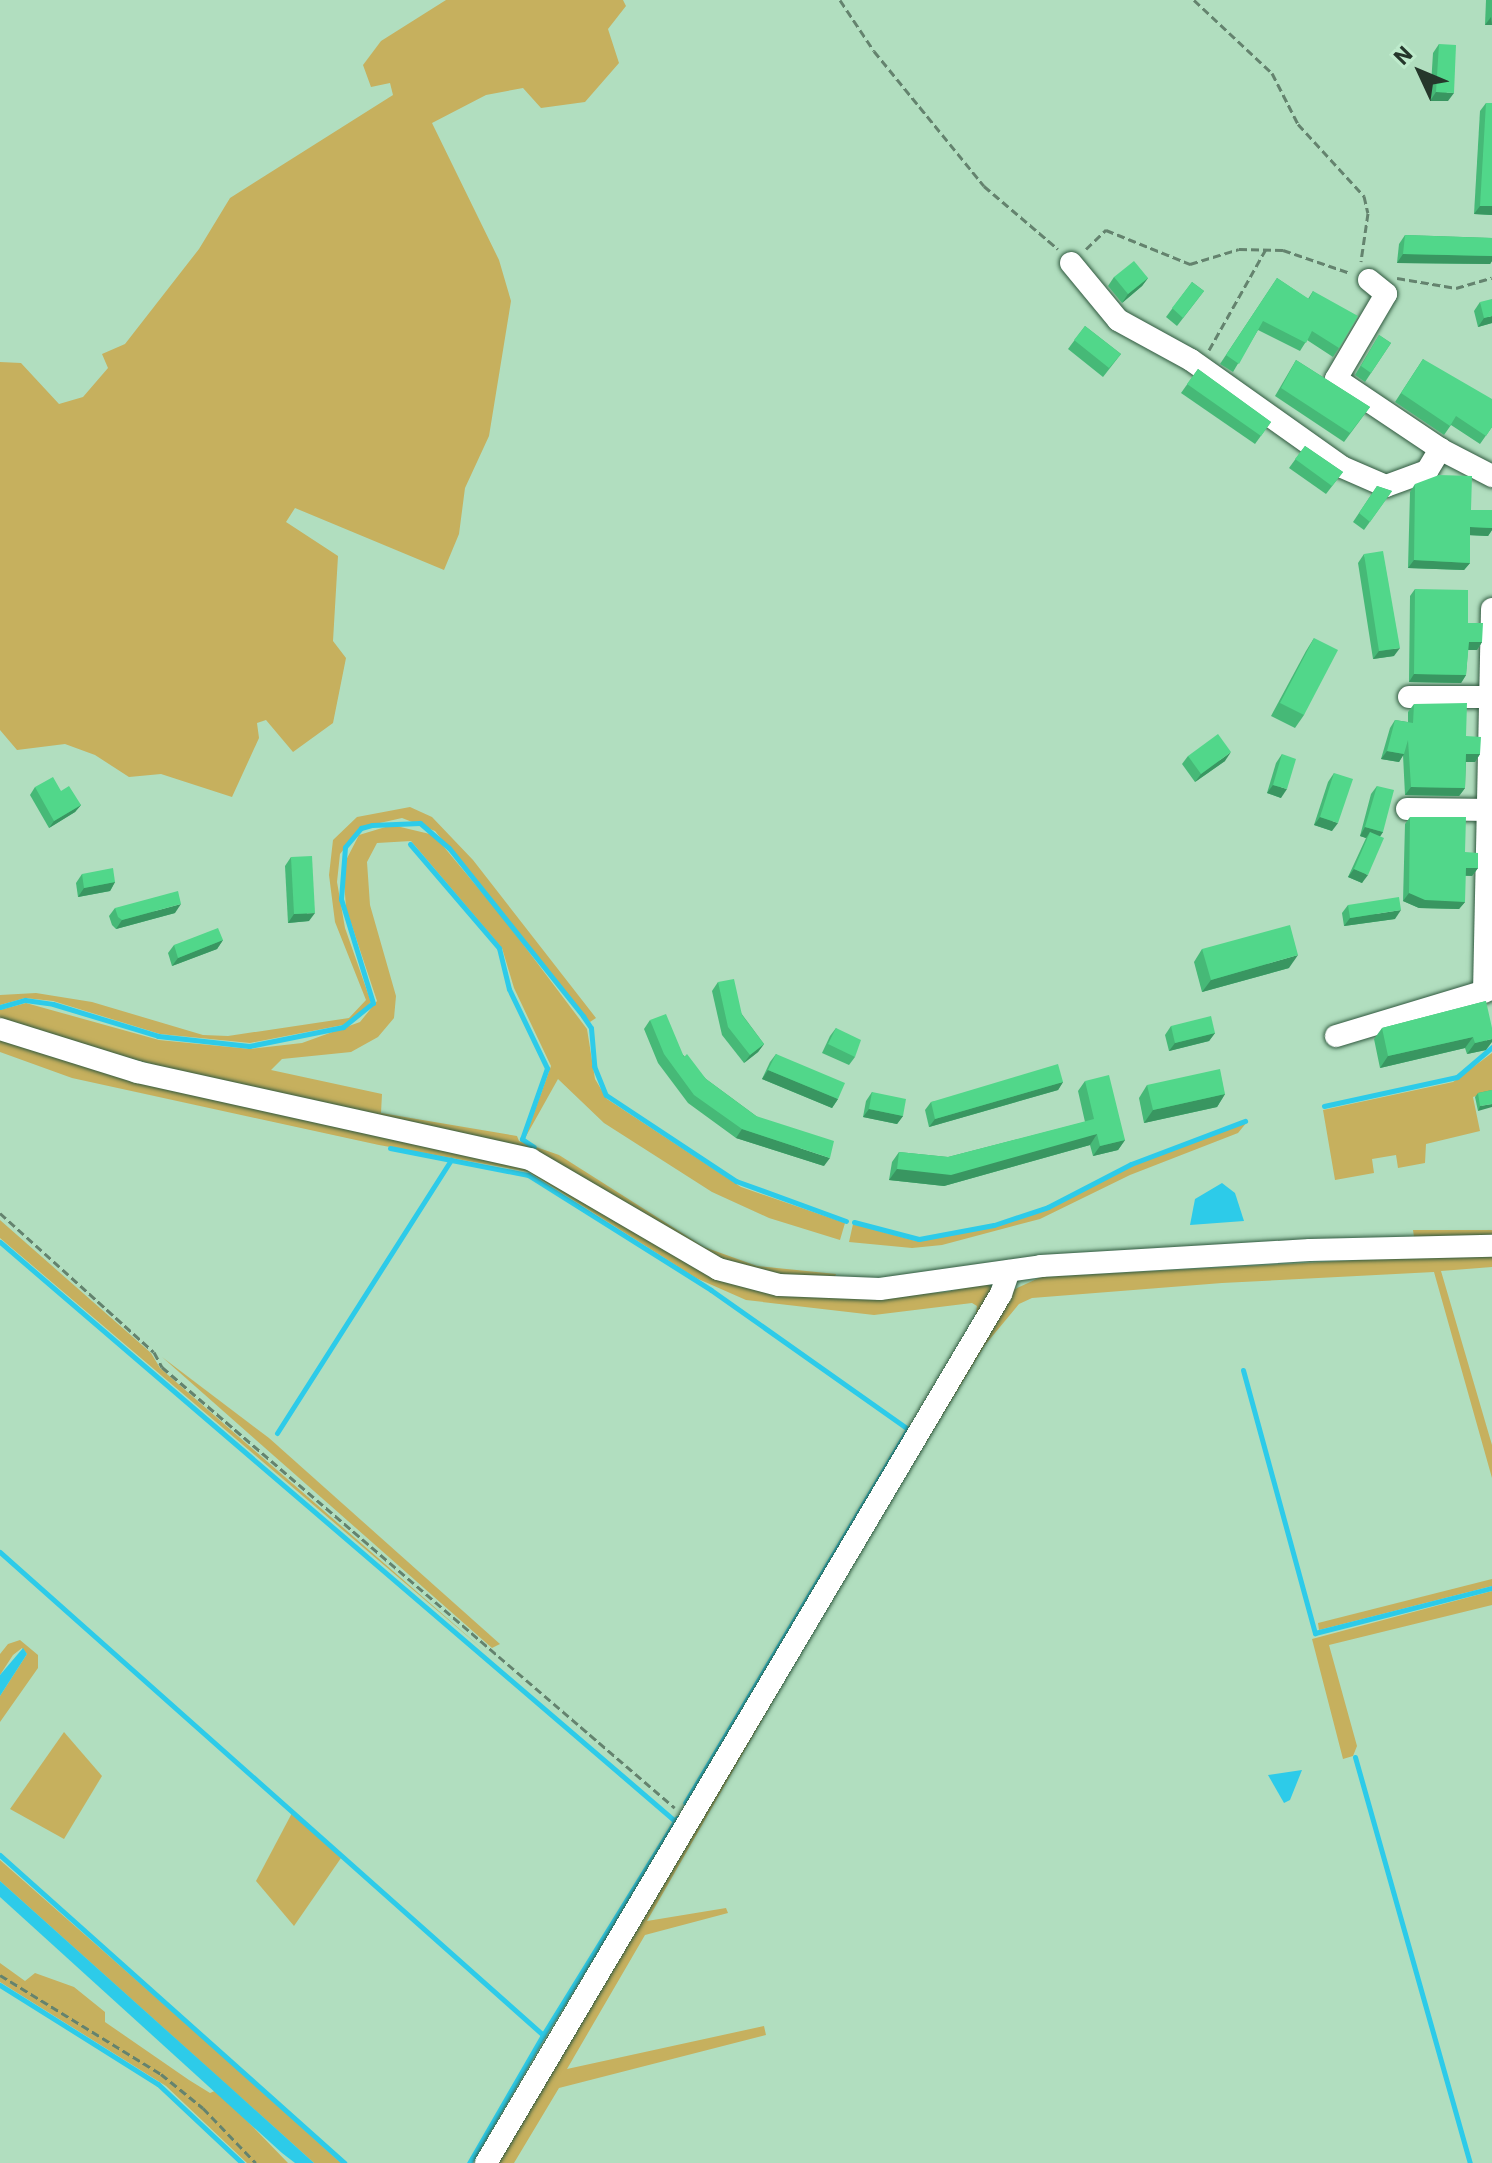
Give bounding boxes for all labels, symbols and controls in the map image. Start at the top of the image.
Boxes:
north arrow [1380,32,1460,112]
text: N [1386,39,1418,71]

